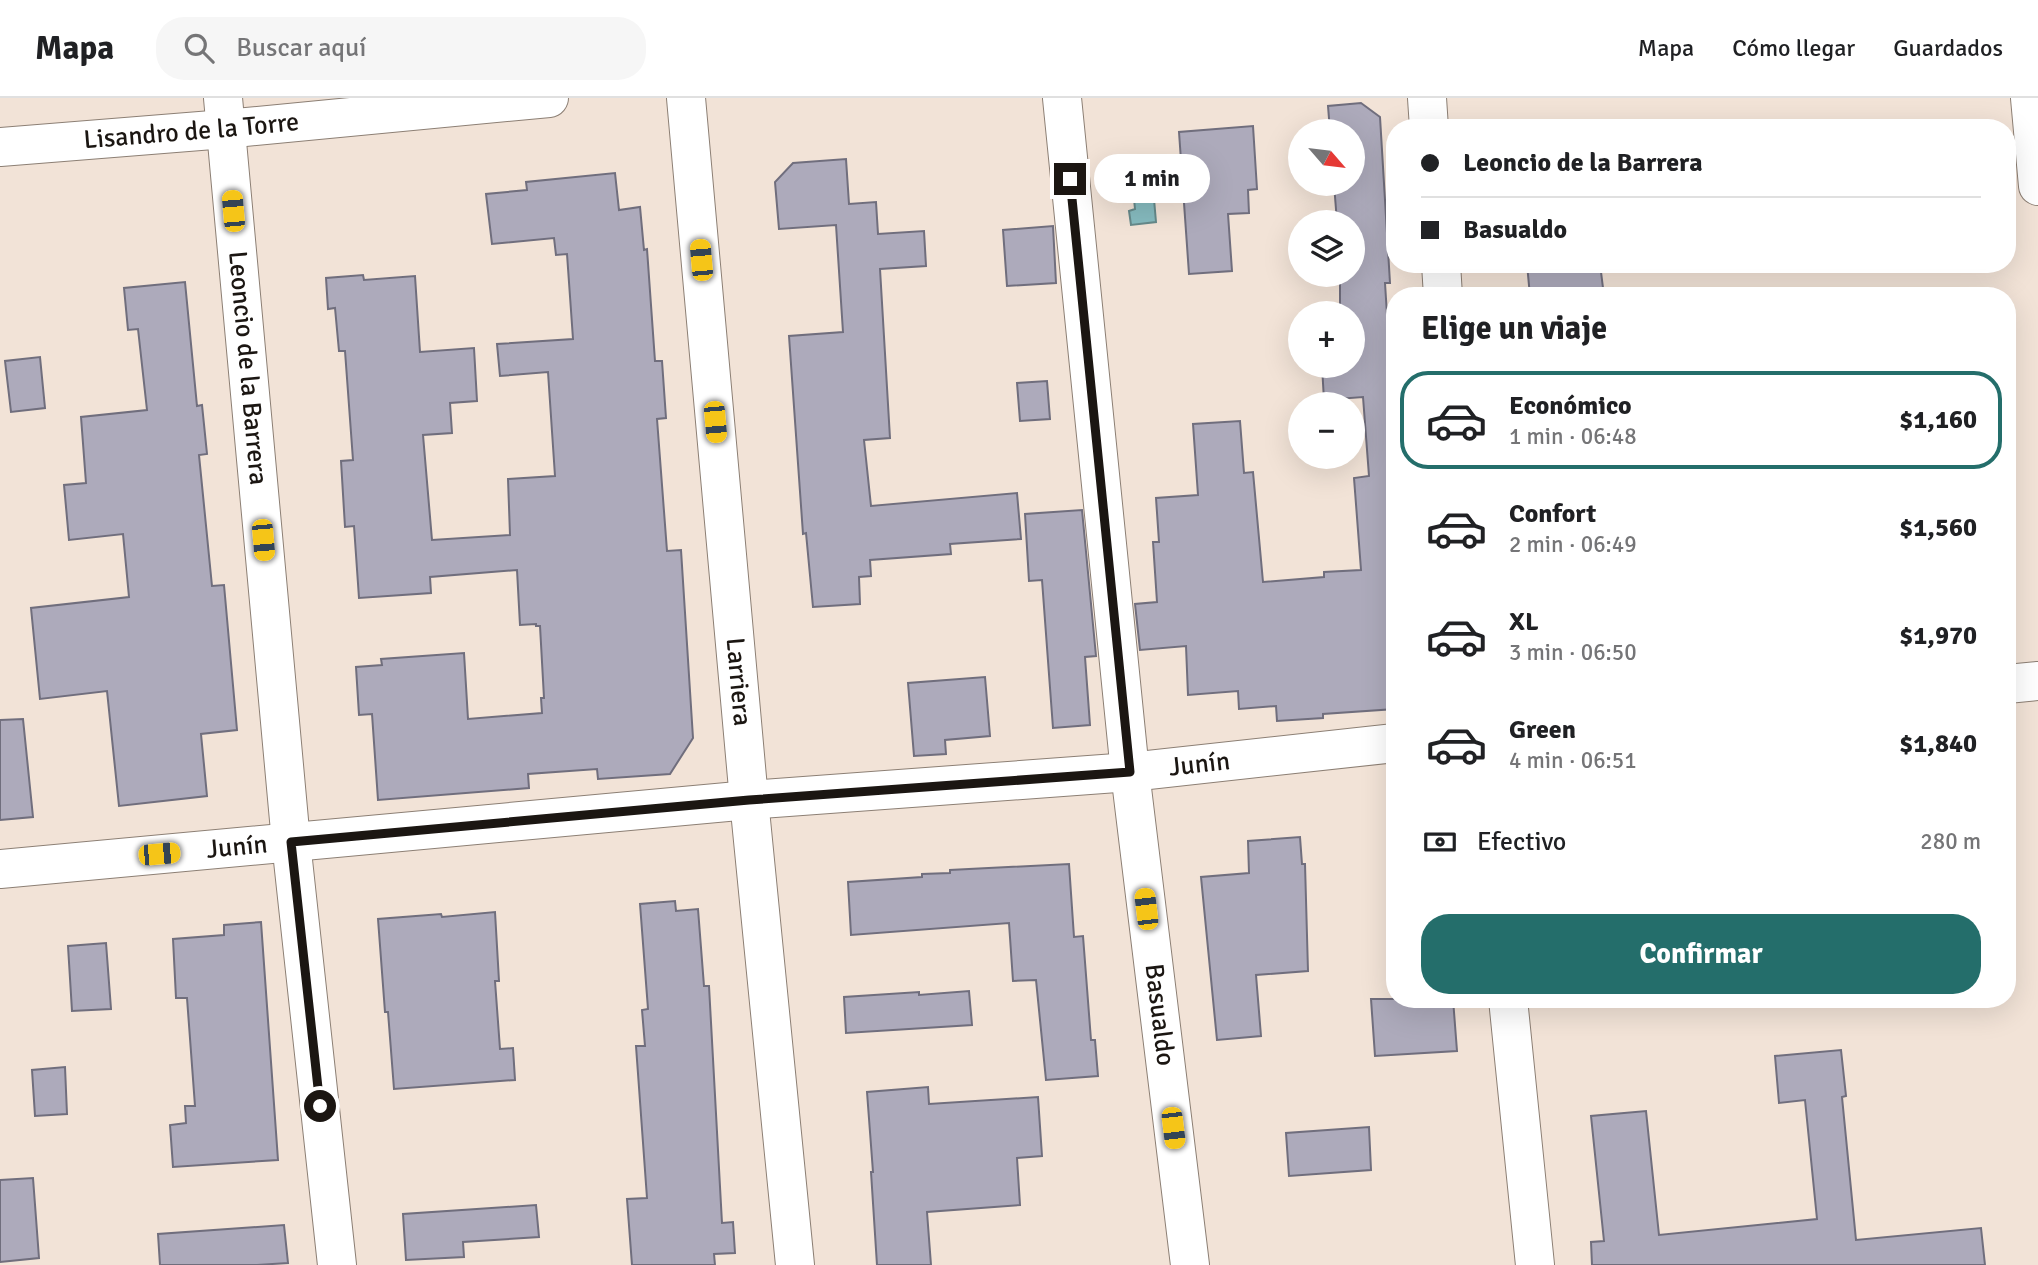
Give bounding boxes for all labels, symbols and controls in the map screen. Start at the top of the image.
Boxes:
search box [156,17,646,80]
text: Mapa [35,28,114,69]
icon: search [180,29,218,67]
text: Buscar aquí [236,32,366,64]
text: Mapa [1638,33,1694,63]
text: Cómo llegar [1732,33,1855,63]
text: Guardados [1893,33,2003,63]
street label: Lisandro de la Torre [82,106,300,156]
north arrow [1288,119,1365,196]
map controls [1288,119,1365,469]
text: Leoncio de la Barrera [1463,147,1703,179]
callout: 1 min [1094,154,1210,204]
route end [1054,163,1086,195]
text: 1 min [1124,164,1180,193]
car [221,189,246,233]
button: layers [1288,210,1365,287]
text: Basualdo [1463,214,1567,246]
car [689,238,714,282]
street label: Leoncio de la Barrera [221,250,274,486]
button: + [1288,301,1365,378]
text: Elige un viaje [1421,309,1607,348]
icon: car [1425,389,1488,452]
text: Económico [1509,390,1632,422]
button: − [1288,392,1365,469]
car [703,400,728,444]
text: $1,160 [1899,404,1977,436]
text: 1 min · 06:48 [1509,422,1637,451]
icon: car [1425,497,1488,560]
text: Confort [1509,498,1596,530]
text: $1,560 [1899,512,1977,544]
car [251,518,276,562]
text: 2 min · 06:49 [1509,530,1637,559]
icon: car [1425,605,1488,668]
text: XL [1509,606,1539,638]
text: $1,970 [1899,620,1977,652]
street label: Larriera [718,636,758,727]
text: 3 min · 06:50 [1509,638,1637,667]
icon: car [1425,713,1488,776]
text: Green [1509,714,1576,746]
text: $1,840 [1899,728,1977,760]
street label: Junín [1167,745,1232,784]
text: 4 min · 06:51 [1509,746,1637,775]
icon: cash [1421,823,1459,861]
text: Efectivo [1477,826,1566,858]
text: 280 m [1920,827,1981,856]
street label: Junín [205,828,269,866]
car [138,842,181,866]
car [1134,887,1159,931]
button: Confirmar [1421,914,1981,994]
street label: Basualdo [1137,962,1182,1068]
route start [304,1090,336,1122]
car [1161,1106,1186,1150]

